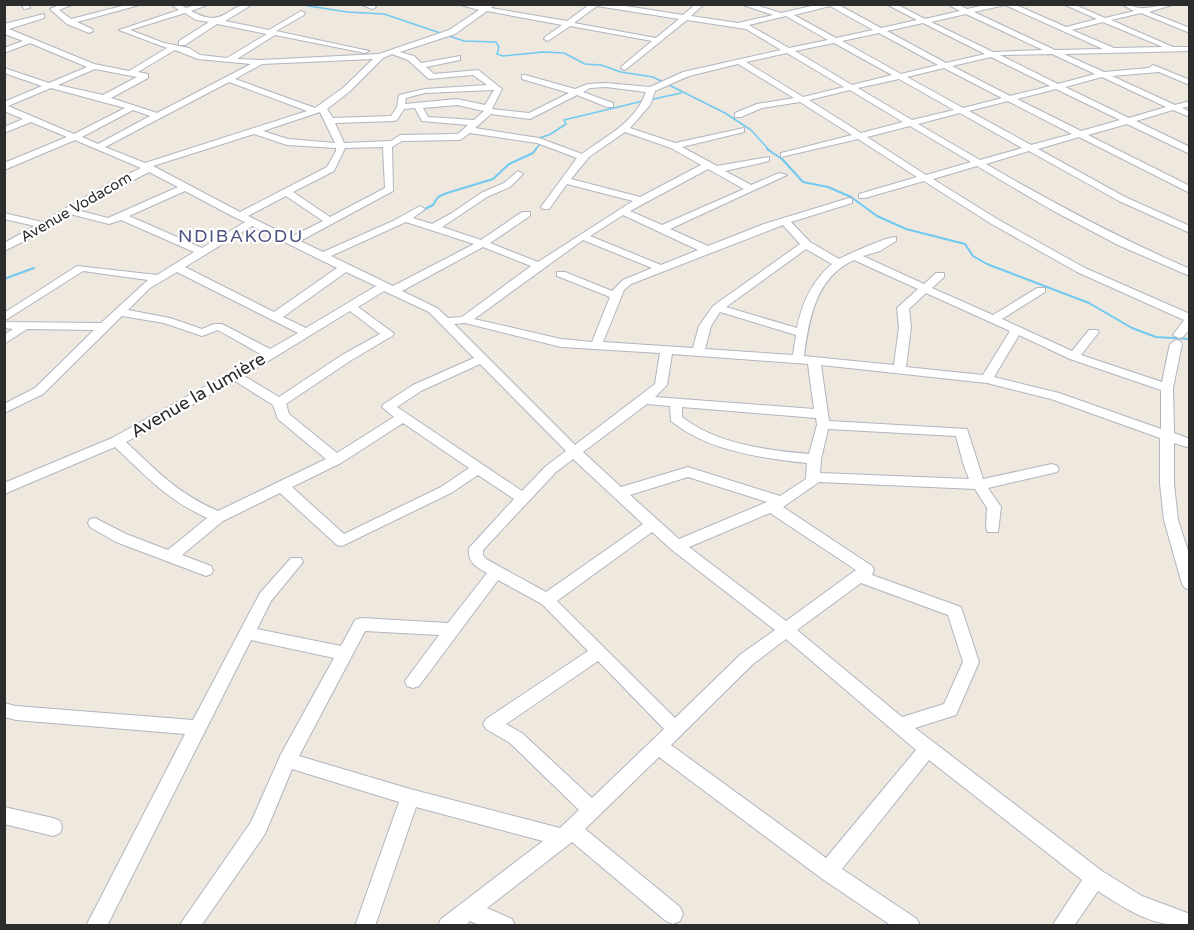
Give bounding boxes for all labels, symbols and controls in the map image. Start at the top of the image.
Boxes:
street label: Avenue Vodacom [17,168,135,246]
district label: NDIBAKODU [178,225,304,247]
street label: Avenue la lumière [127,348,269,442]

